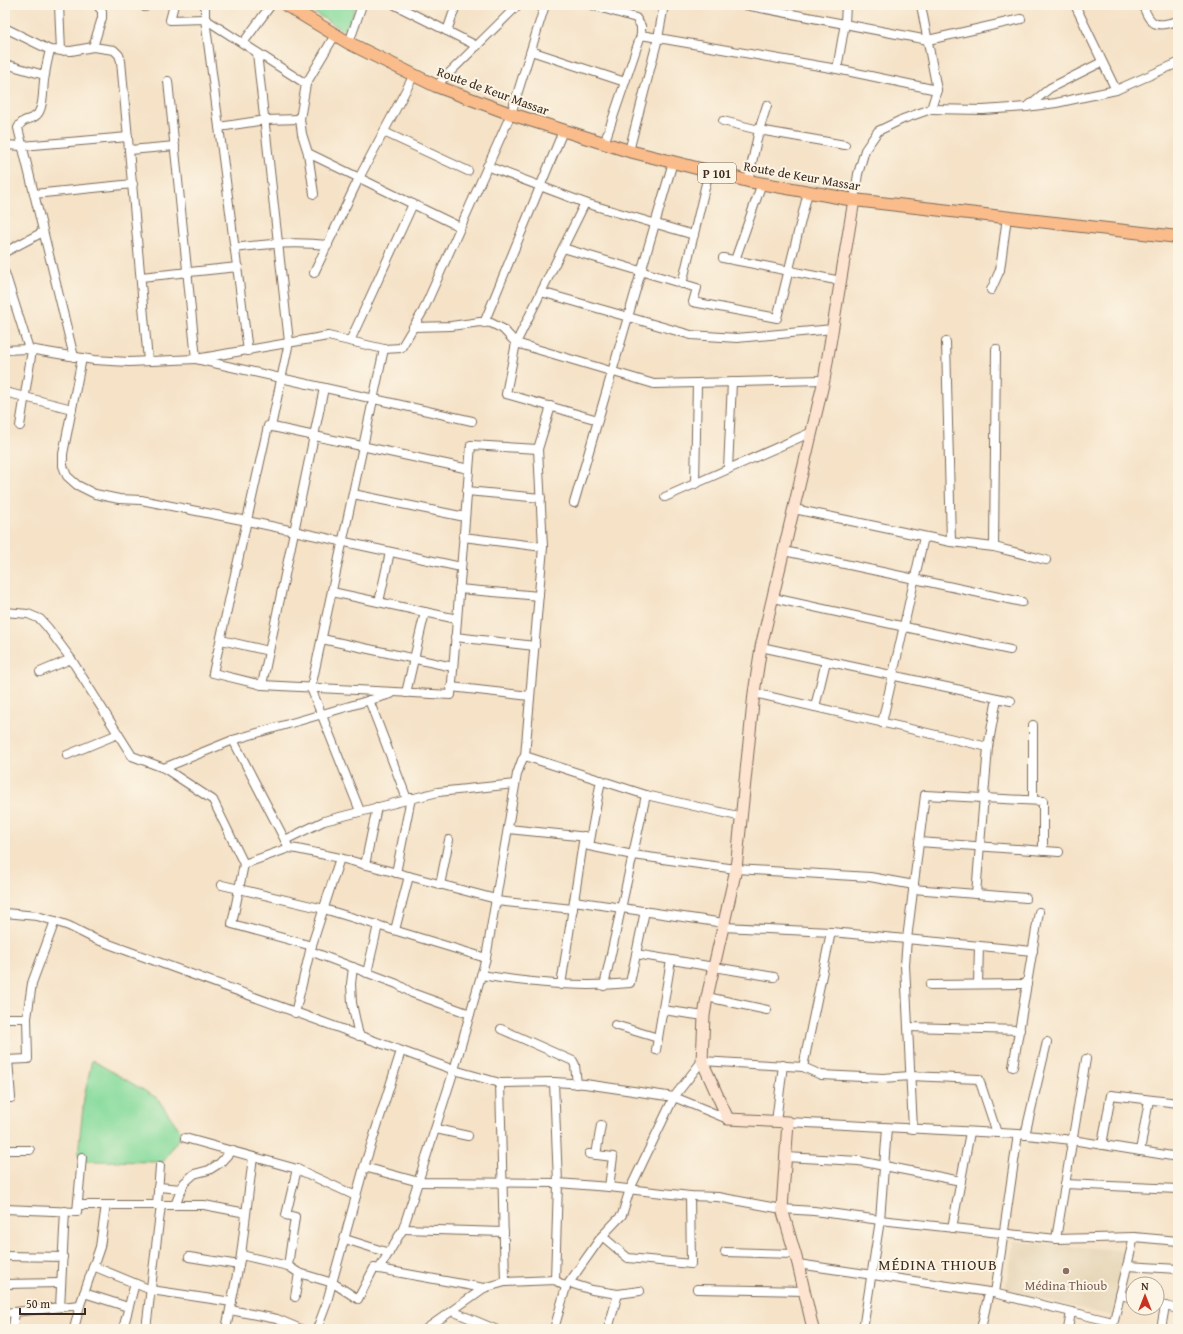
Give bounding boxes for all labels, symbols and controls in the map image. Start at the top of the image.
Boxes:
street label: Route de Keur Massar [434,62,552,120]
street label: Route de Keur Massar [742,156,863,196]
road number: P 101 [698,163,736,183]
district label: MÉDINA THIOUB [878,1254,998,1275]
marker: Médina Thioub [1061,1266,1071,1276]
place label: Médina Thioub [1025,1276,1107,1295]
north arrow [1125,1276,1165,1316]
text: N [1141,1278,1149,1294]
scale bar [20,1290,85,1316]
text: 50 m [26,1295,50,1312]

